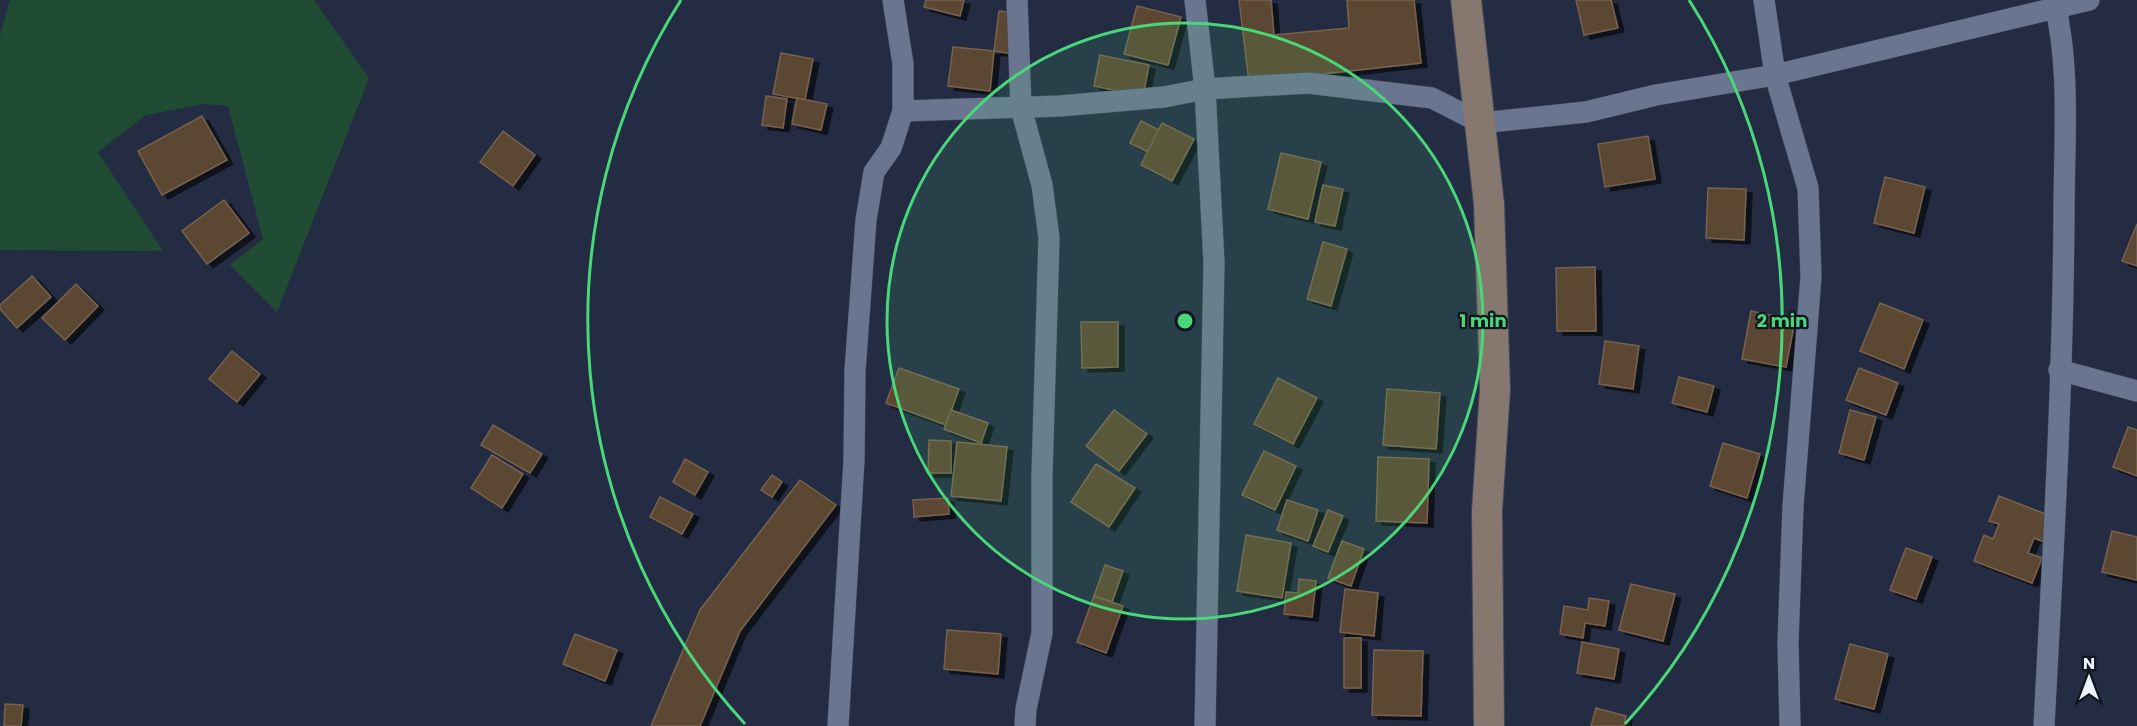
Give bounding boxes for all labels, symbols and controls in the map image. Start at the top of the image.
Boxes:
text: 1 min [1459,308,1507,333]
text: 2 min [1757,308,1807,333]
centre of rings [1175,311,1195,331]
north arrow [2059,648,2119,708]
text: N [2083,652,2095,675]

